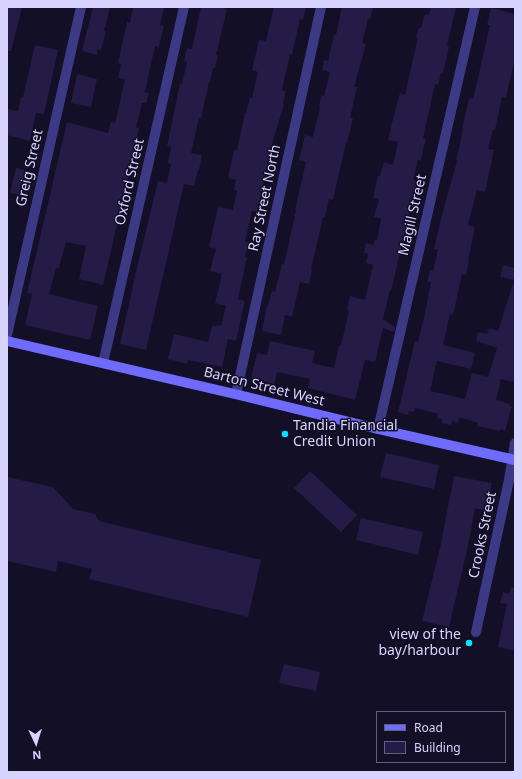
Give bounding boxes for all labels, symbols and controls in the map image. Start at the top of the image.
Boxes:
street label: Greig Street [13,128,47,208]
street label: Oxford Street [112,137,148,227]
street label: Ray Street North [245,143,285,253]
street label: Magill Street [396,173,430,257]
street label: Barton Street West [202,364,326,410]
place label: Tandia Financial Credit Union [293,418,398,450]
marker: Tandia Financial Credit Union [280,429,290,439]
street label: Crooks Street [466,490,500,580]
place label: view of the bay/harbour [378,627,461,660]
marker: view of the bay/harbour [464,638,474,648]
legend [376,711,506,763]
text: Road [414,719,443,736]
north arrow [16,723,56,763]
text: Building [414,739,461,756]
text: N [32,748,42,763]

